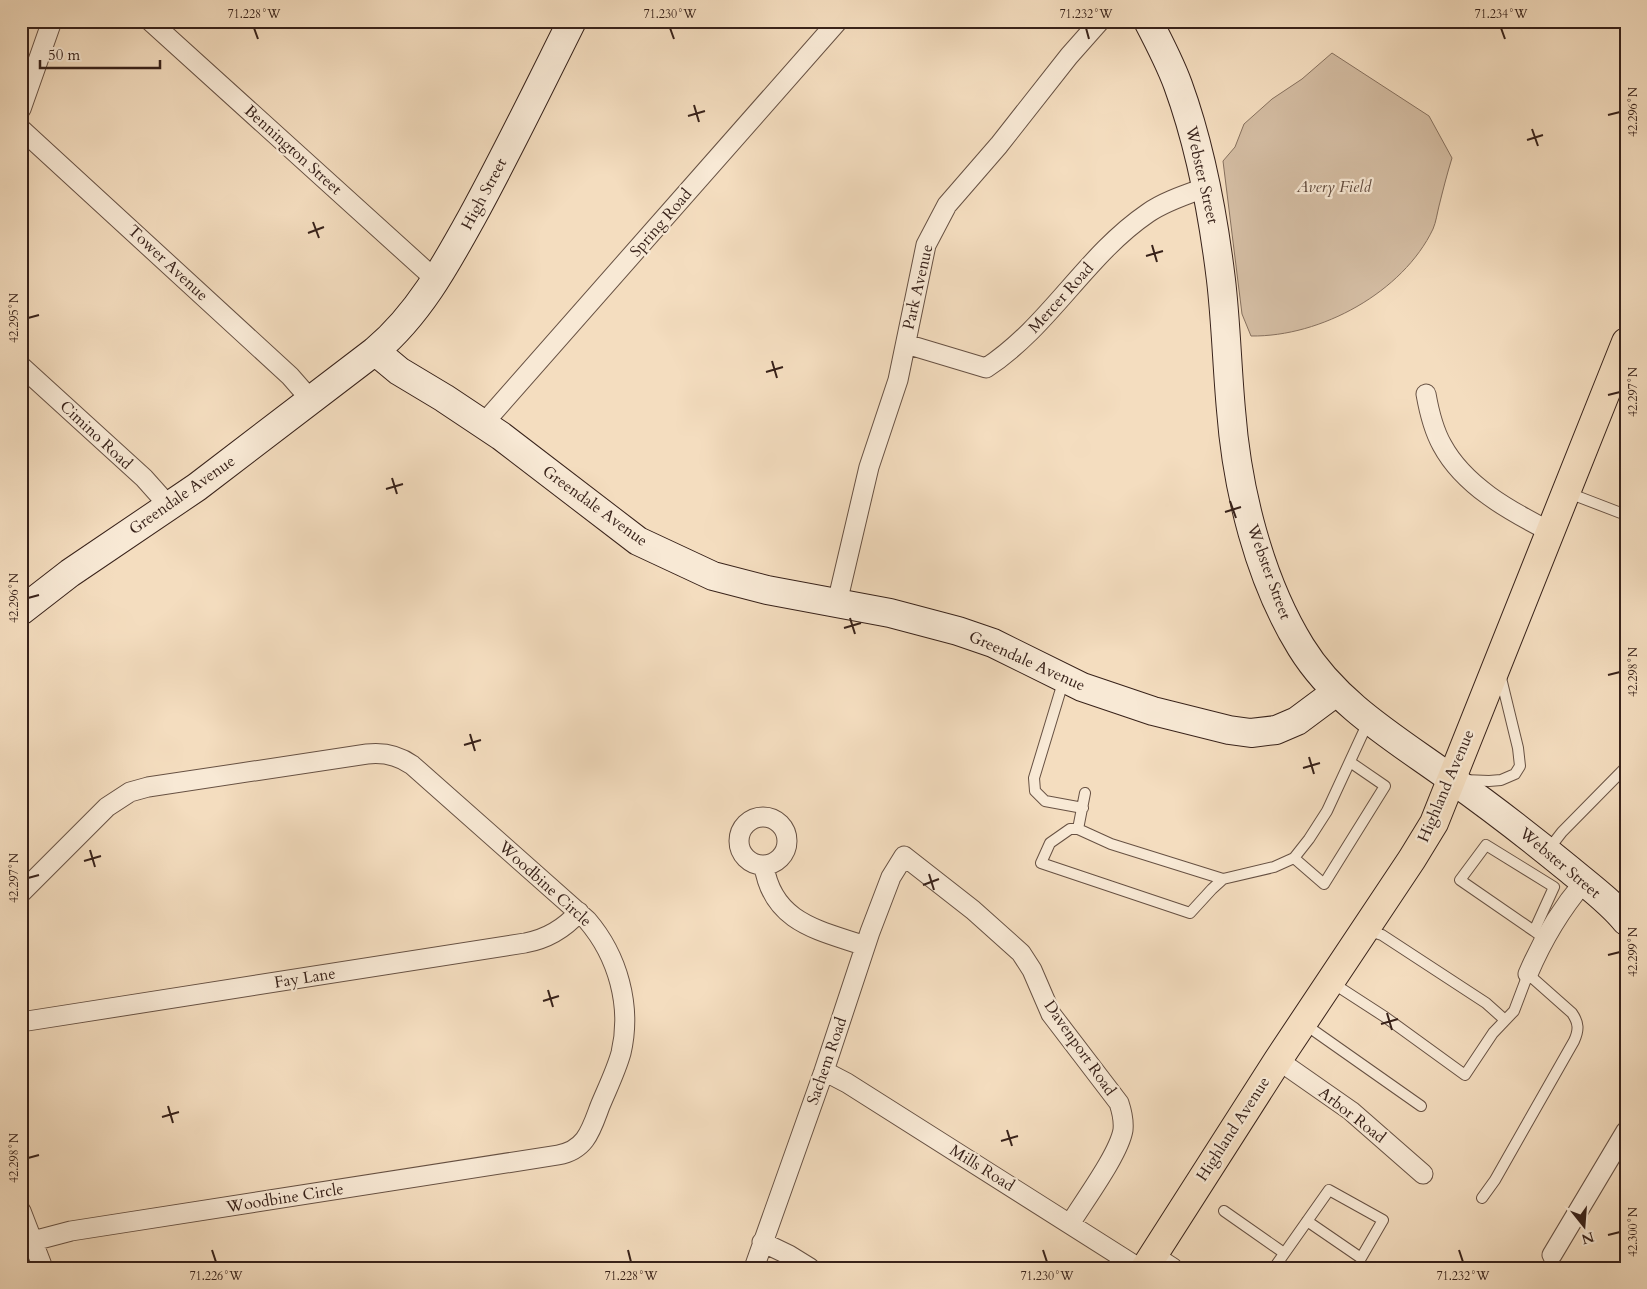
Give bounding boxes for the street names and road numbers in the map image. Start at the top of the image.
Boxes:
street label: Bennington Street [239,100,347,200]
street label: Webster Street [1180,123,1224,226]
street label: High Street [456,154,512,234]
street label: Spring Road [625,184,697,262]
street label: Tower Avenue [123,220,213,306]
street label: Park Avenue [898,242,938,332]
street label: Mercer Road [1023,258,1099,338]
street label: Cimino Road [55,396,137,475]
street label: Greendale Avenue [124,450,240,540]
street label: Greendale Avenue [538,460,652,552]
street label: Webster Street [1241,520,1296,623]
street label: Greendale Avenue [965,626,1089,696]
street label: Highland Avenue [1412,726,1480,846]
street label: Webster Street [1514,822,1605,904]
street label: Woodbine Circle [493,836,596,932]
street label: Fay Lane [273,962,337,994]
street label: Davenport Road [1039,996,1121,1101]
street label: Sachem Road [802,1014,852,1108]
street label: Highland Avenue [1191,1073,1275,1185]
street label: Arbor Road [1314,1082,1391,1149]
street label: Mills Road [945,1139,1019,1197]
street label: Woodbine Circle [224,1178,345,1218]

